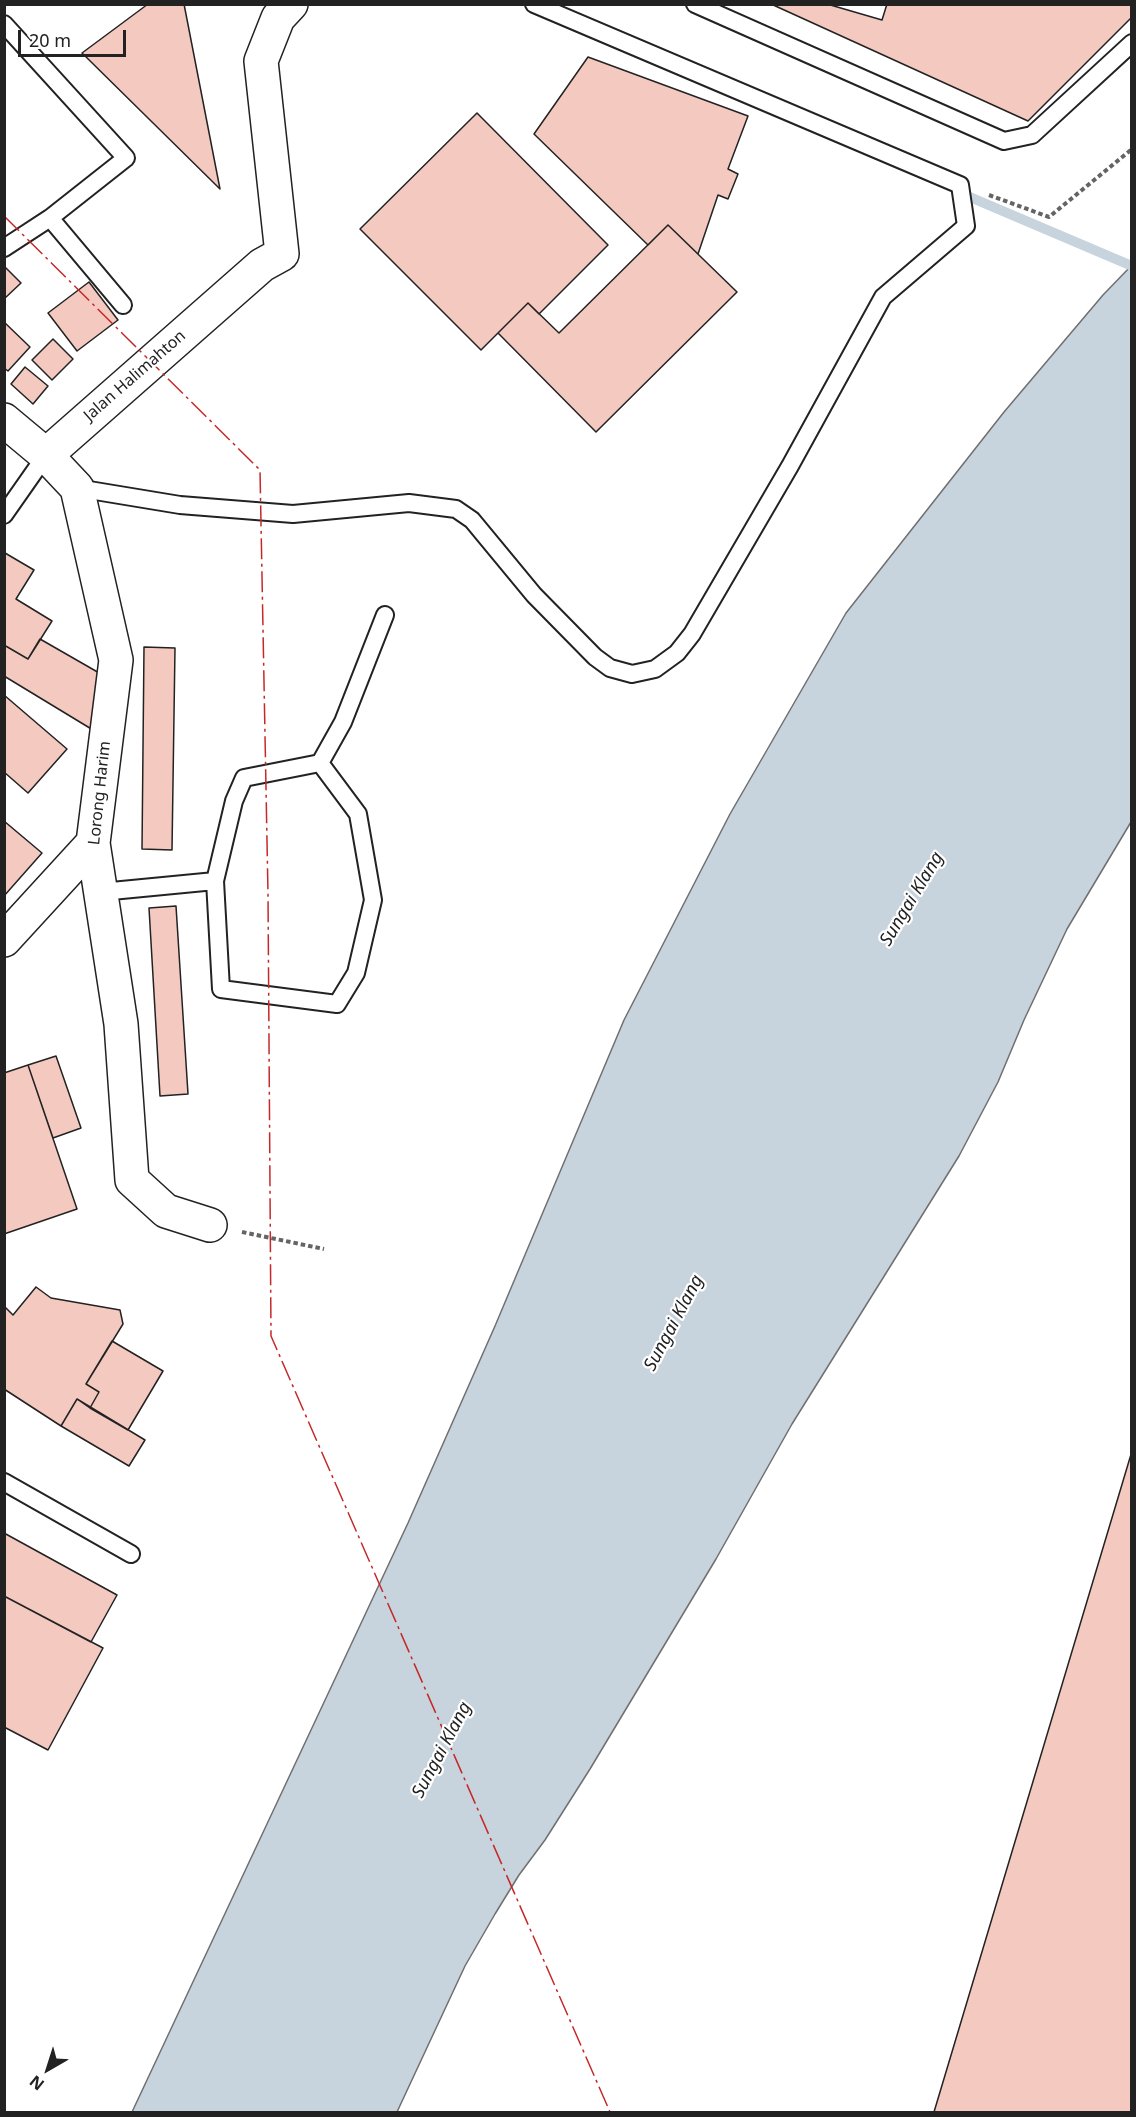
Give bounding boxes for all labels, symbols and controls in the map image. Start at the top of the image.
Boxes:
scale bar [21,18,129,56]
text: 20 m [29,28,71,52]
street label: Jalan Halimahton [80,327,190,425]
street label: Lorong Harim [85,740,115,846]
water label: Sungai Klang [876,848,948,950]
water label: Sungai Klang [640,1271,708,1375]
water label: Sungai Klang [408,1698,476,1802]
north arrow [18,2039,78,2099]
text: N [25,2070,49,2096]

